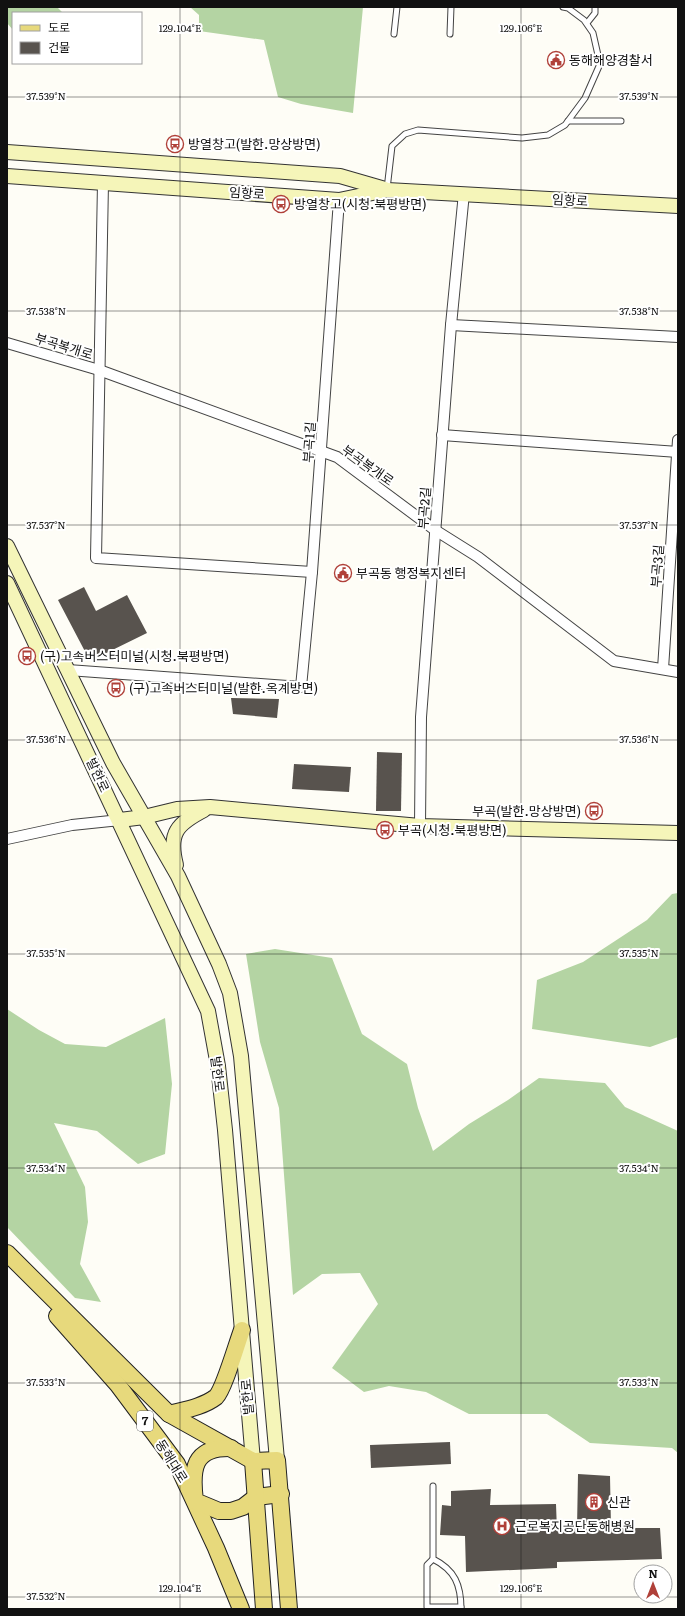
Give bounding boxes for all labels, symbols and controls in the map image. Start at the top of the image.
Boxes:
legend [12,12,142,64]
text: 도로 [48,18,70,36]
text: 129.104°E [159,20,201,35]
text: 129.106°E [500,20,542,35]
text: 건물 [48,38,70,56]
public building icon: 동해해양경찰서 [546,50,566,70]
place label: 동해해양경찰서 [569,50,653,69]
text: 37.539°N [26,88,66,103]
text: 37.539°N [619,88,659,103]
bus stop icon: 방열창고(발한.망상방면) [165,134,185,154]
place label: 방열창고(발한.망상방면) [188,134,321,153]
street label: 임항로 [228,182,266,203]
street label: 임항로 [552,189,588,210]
bus stop icon: 방열창고(시청.북평방면) [271,194,291,214]
place label: 방열창고(시청.북평방면) [294,194,427,213]
text: 37.538°N [26,303,66,318]
text: 37.538°N [619,303,659,318]
street label: 부곡복개로 [33,328,96,363]
street label: 부곡1길 [298,421,319,463]
street label: 부곡복개로 [338,440,398,490]
street label: 부곡2길 [413,486,434,530]
text: 37.537°N [26,517,66,532]
text: 37.537°N [619,517,659,532]
street label: 부곡3길 [646,544,667,588]
public building icon: 부곡동 행정복지센터 [333,563,353,583]
place label: 부곡동 행정복지센터 [356,563,466,582]
bus stop icon: (구)고속버스터미널(시청.북평방면) [17,646,37,666]
place label: (구)고속버스터미널(시청.북평방면) [40,646,229,665]
bus stop icon: (구)고속버스터미널(발한.옥계방면) [106,678,126,698]
place label: (구)고속버스터미널(발한.옥계방면) [129,678,318,697]
text: 37.536°N [26,731,66,746]
text: 37.536°N [619,731,659,746]
street label: 발한로 [82,755,115,795]
place label: 부곡(발한.망상방면) [472,801,581,820]
bus stop icon: 부곡(발한.망상방면) [584,801,604,821]
bus stop icon: 부곡(시청.북평방면) [375,820,395,840]
place label: 부곡(시청.북평방면) [398,820,507,839]
text: 37.535°N [26,945,66,960]
text: 37.535°N [619,945,659,960]
street label: 발한로 [207,1055,230,1093]
text: 37.534°N [26,1160,66,1175]
text: 37.534°N [619,1160,659,1175]
text: 37.533°N [26,1374,66,1389]
text: 37.533°N [619,1374,659,1389]
street label: 발한로 [235,1378,258,1416]
road number: 7 [137,1411,153,1431]
street label: 동해대로 [152,1435,193,1486]
building icon: 신관 [584,1492,604,1512]
place label: 신관 [607,1492,631,1511]
hospital icon: 근로복지공단동해병원 [492,1516,512,1536]
place label: 근로복지공단동해병원 [515,1516,635,1535]
north arrow [633,1564,673,1604]
text: N [648,1565,658,1581]
text: 129.104°E [159,1580,201,1595]
text: 129.106°E [500,1580,542,1595]
text: 37.532°N [26,1588,66,1603]

